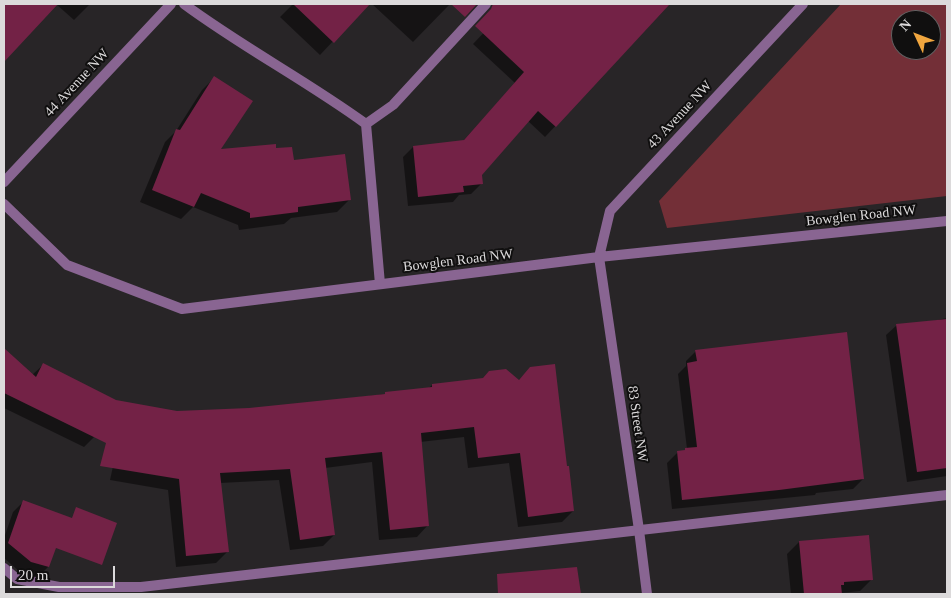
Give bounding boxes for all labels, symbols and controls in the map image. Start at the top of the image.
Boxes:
north arrow [891,10,941,60]
text: N [896,16,914,34]
street label: 44 Avenue NW [41,46,113,120]
street label: 43 Avenue NW [644,78,716,152]
street label: Bowglen Road NW [805,202,917,230]
street label: Bowglen Road NW [402,246,514,276]
street label: 83 Street NW [623,385,651,463]
scale bar [12,556,118,588]
text: 20 m [18,567,48,583]

